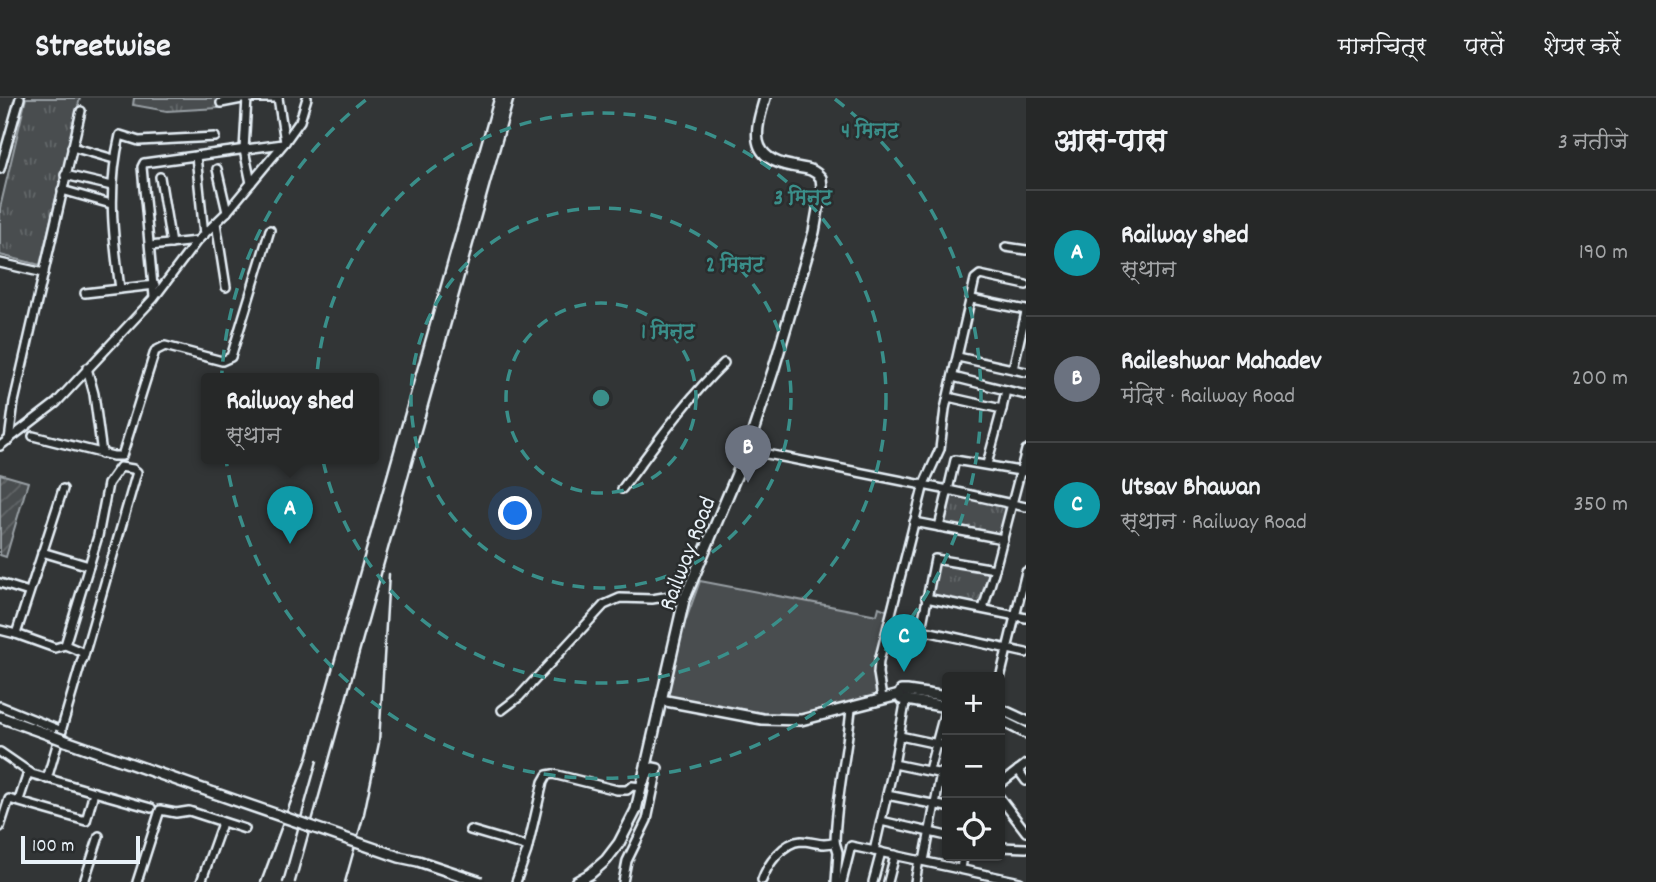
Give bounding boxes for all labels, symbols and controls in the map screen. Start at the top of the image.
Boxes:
text: Streetwise [35,25,171,72]
text: मानचित्र [1338,31,1426,65]
text: परतें [1464,31,1504,65]
text: शेयर करें [1542,31,1621,65]
text: 4 मिनट [841,117,900,148]
text: आस-पास [1054,122,1166,165]
text: 3 नतीजे [1558,127,1628,160]
text: 3 मिनट [774,184,834,215]
text: Railway shed [1121,218,1249,255]
text: A [1071,237,1083,270]
text: 190 m [1579,237,1628,270]
text: 2 मिनट [706,251,765,282]
text: स्थान [1121,255,1176,288]
text: 1 मिनट [641,318,696,349]
text: Raileshwar Mahadev [1121,344,1322,381]
text: B [1072,363,1082,396]
text: 200 m [1572,363,1628,396]
popup [201,373,379,464]
text: मंदिर · Railway Road [1121,381,1295,414]
text: Railway shed [226,384,354,421]
centre of rings [589,386,613,410]
text: स्थान [226,421,281,454]
pin: B [725,425,771,483]
text: Utsav Bhawan [1121,470,1260,507]
pin: A [267,486,313,544]
text: C [1071,489,1083,522]
text: 350 m [1574,489,1628,522]
street label: Railway Road [651,492,726,616]
your location [498,496,532,530]
text: स्थान · Railway Road [1121,507,1307,540]
pin: C [881,614,927,672]
map controls [942,672,1005,861]
button: + [942,672,1005,735]
button: − [942,735,1005,798]
button: locate [942,798,1005,861]
scale bar [21,833,140,865]
text: 100 m [32,834,74,861]

